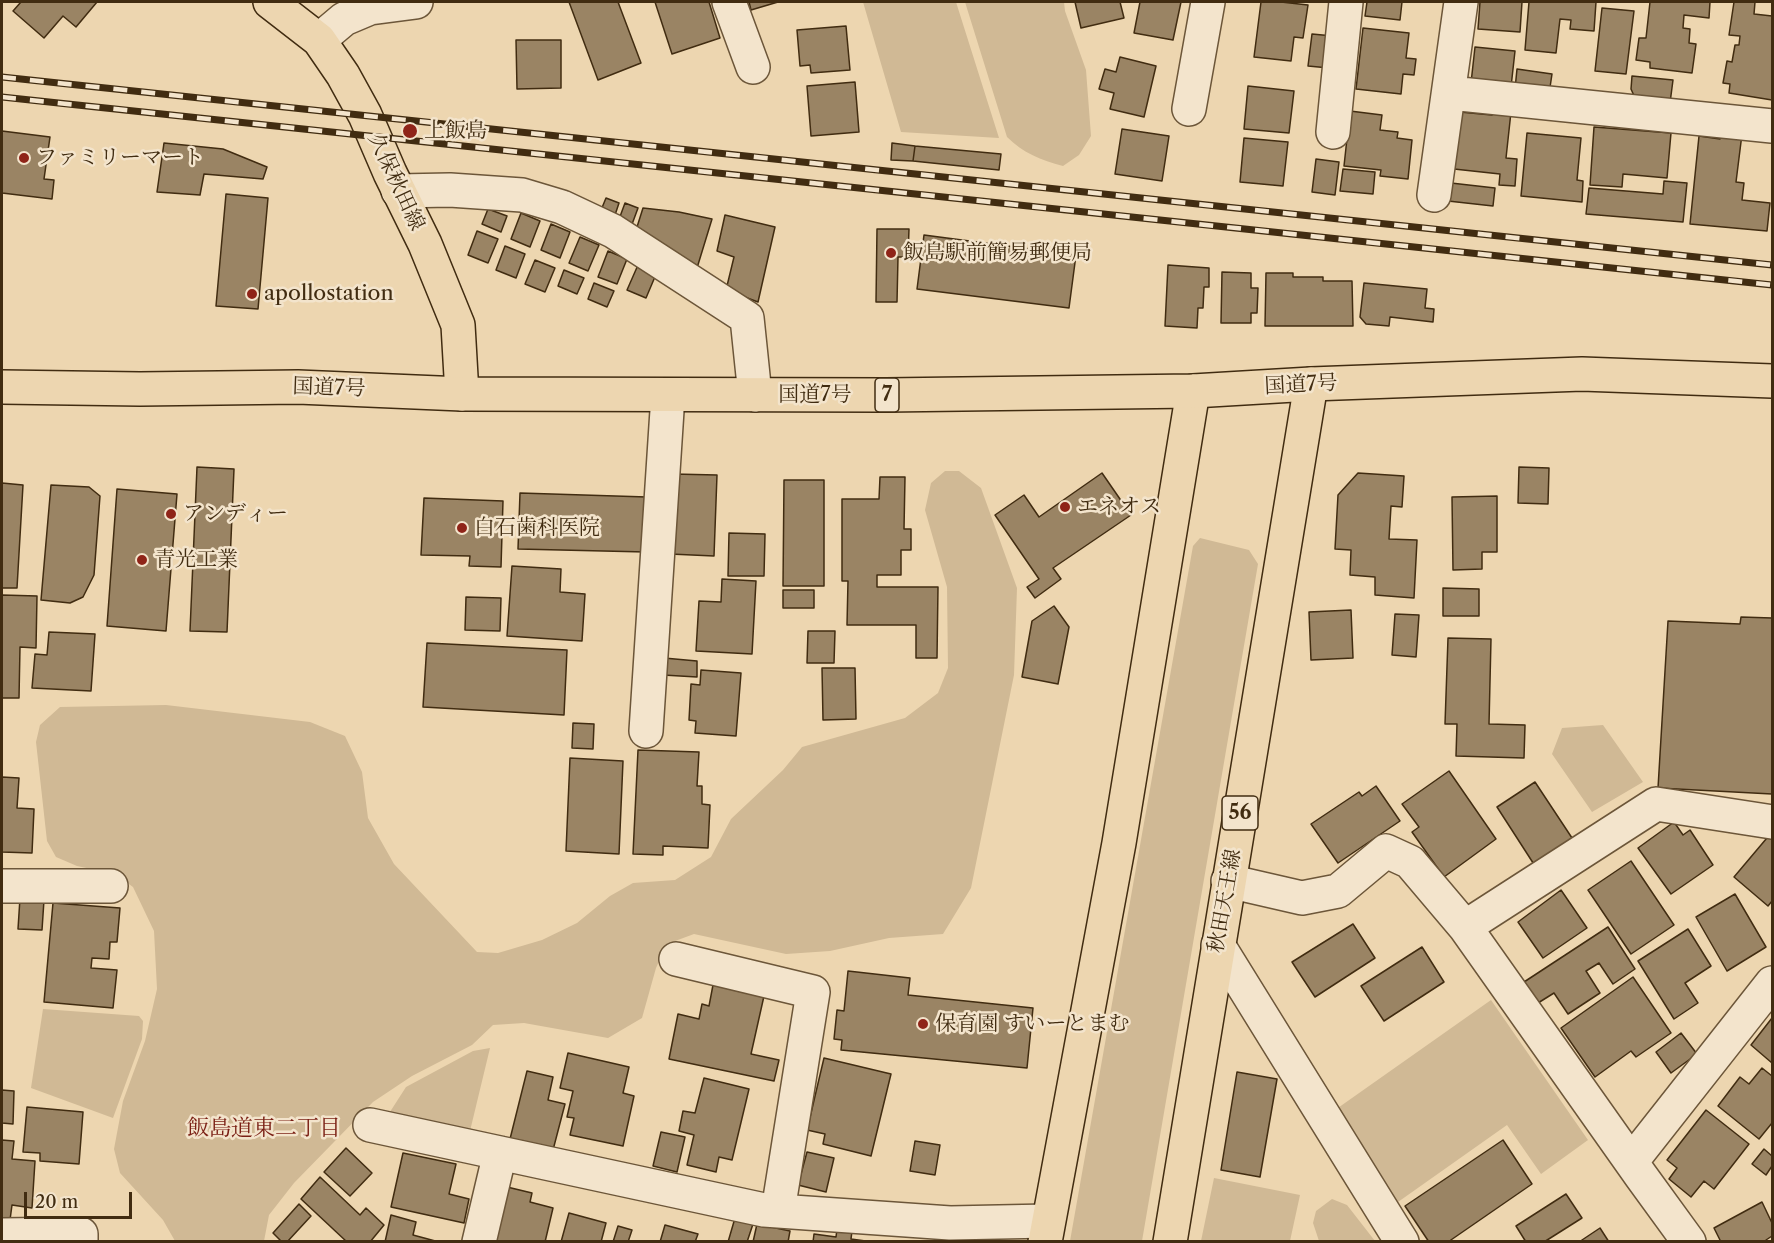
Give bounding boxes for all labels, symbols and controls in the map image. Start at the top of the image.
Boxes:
place label: 上飯島 [424,118,487,144]
marker: 上飯島 [401,122,419,140]
street label: 久保秋田線 [362,129,430,235]
place label: ファミリーマート [36,145,204,171]
marker: ファミリーマート [17,151,31,165]
place label: 飯島駅前簡易郵便局 [903,240,1092,266]
marker: 飯島駅前簡易郵便局 [884,246,898,260]
place label: apollostation [264,281,394,307]
marker: apollostation [245,287,259,301]
street label: 国道7号 [1264,370,1338,400]
street label: 国道7号 [292,374,366,402]
road number: 7 [875,378,899,412]
street label: 国道7号 [778,382,852,408]
place label: エネオス [1077,494,1161,520]
marker: エネオス [1058,500,1072,514]
place label: アンディー [183,501,288,527]
marker: アンディー [164,507,178,521]
place label: 白石歯科医院 [474,515,600,541]
marker: 白石歯科医院 [455,521,469,535]
place label: 青光工業 [154,547,238,573]
marker: 青光工業 [135,553,149,567]
road number: 56 [1222,796,1258,830]
street label: 秋田天王線 [1203,847,1247,955]
place label: 保育園 すいーとまむ [935,1011,1130,1037]
marker: 保育園 すいーとまむ [916,1017,930,1031]
district label: 飯島道東二丁目 [187,1116,341,1142]
scale bar [27,1180,135,1218]
text: 20 m [35,1191,78,1213]

